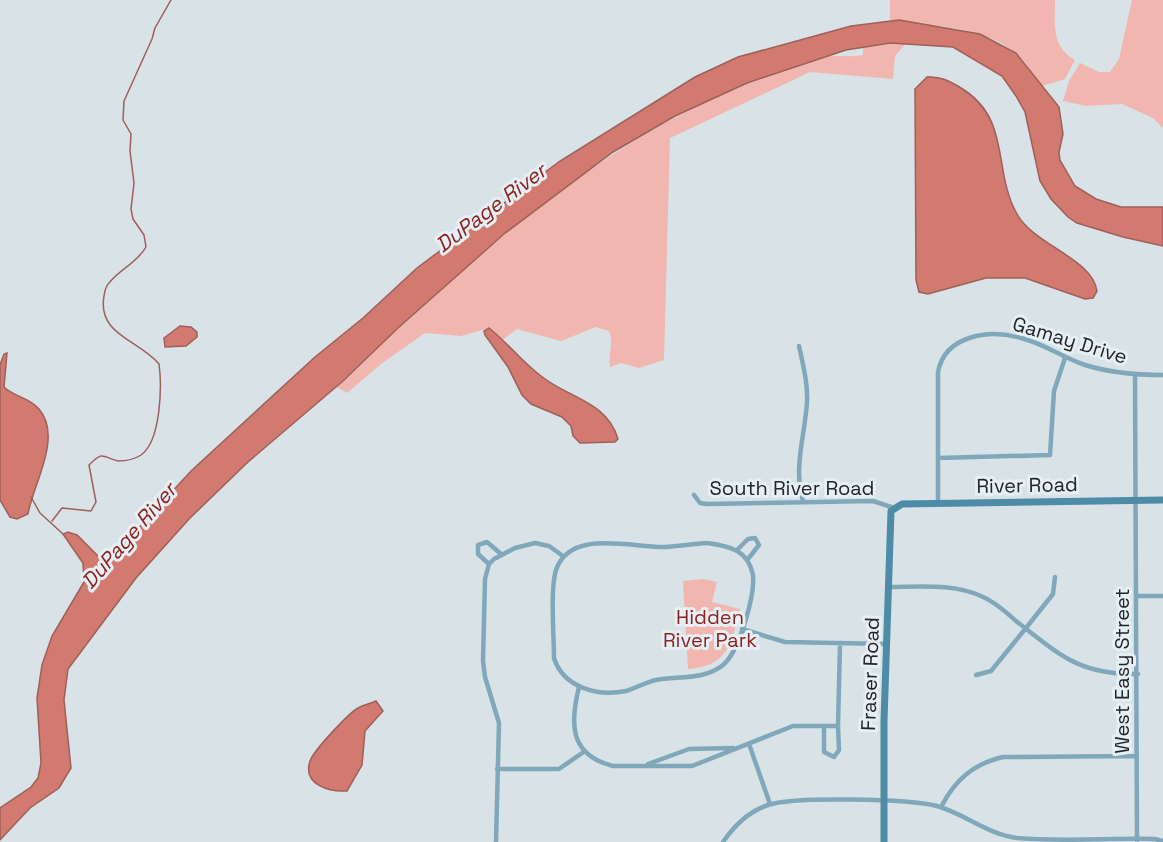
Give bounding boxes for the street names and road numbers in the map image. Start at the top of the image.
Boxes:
street label: Gamay Drive [1010,310,1130,370]
street label: River Road [976,471,1078,499]
street label: South River Road [710,475,874,501]
street label: West Easy Street [1109,588,1135,754]
street label: Fraser Road [855,617,885,731]

